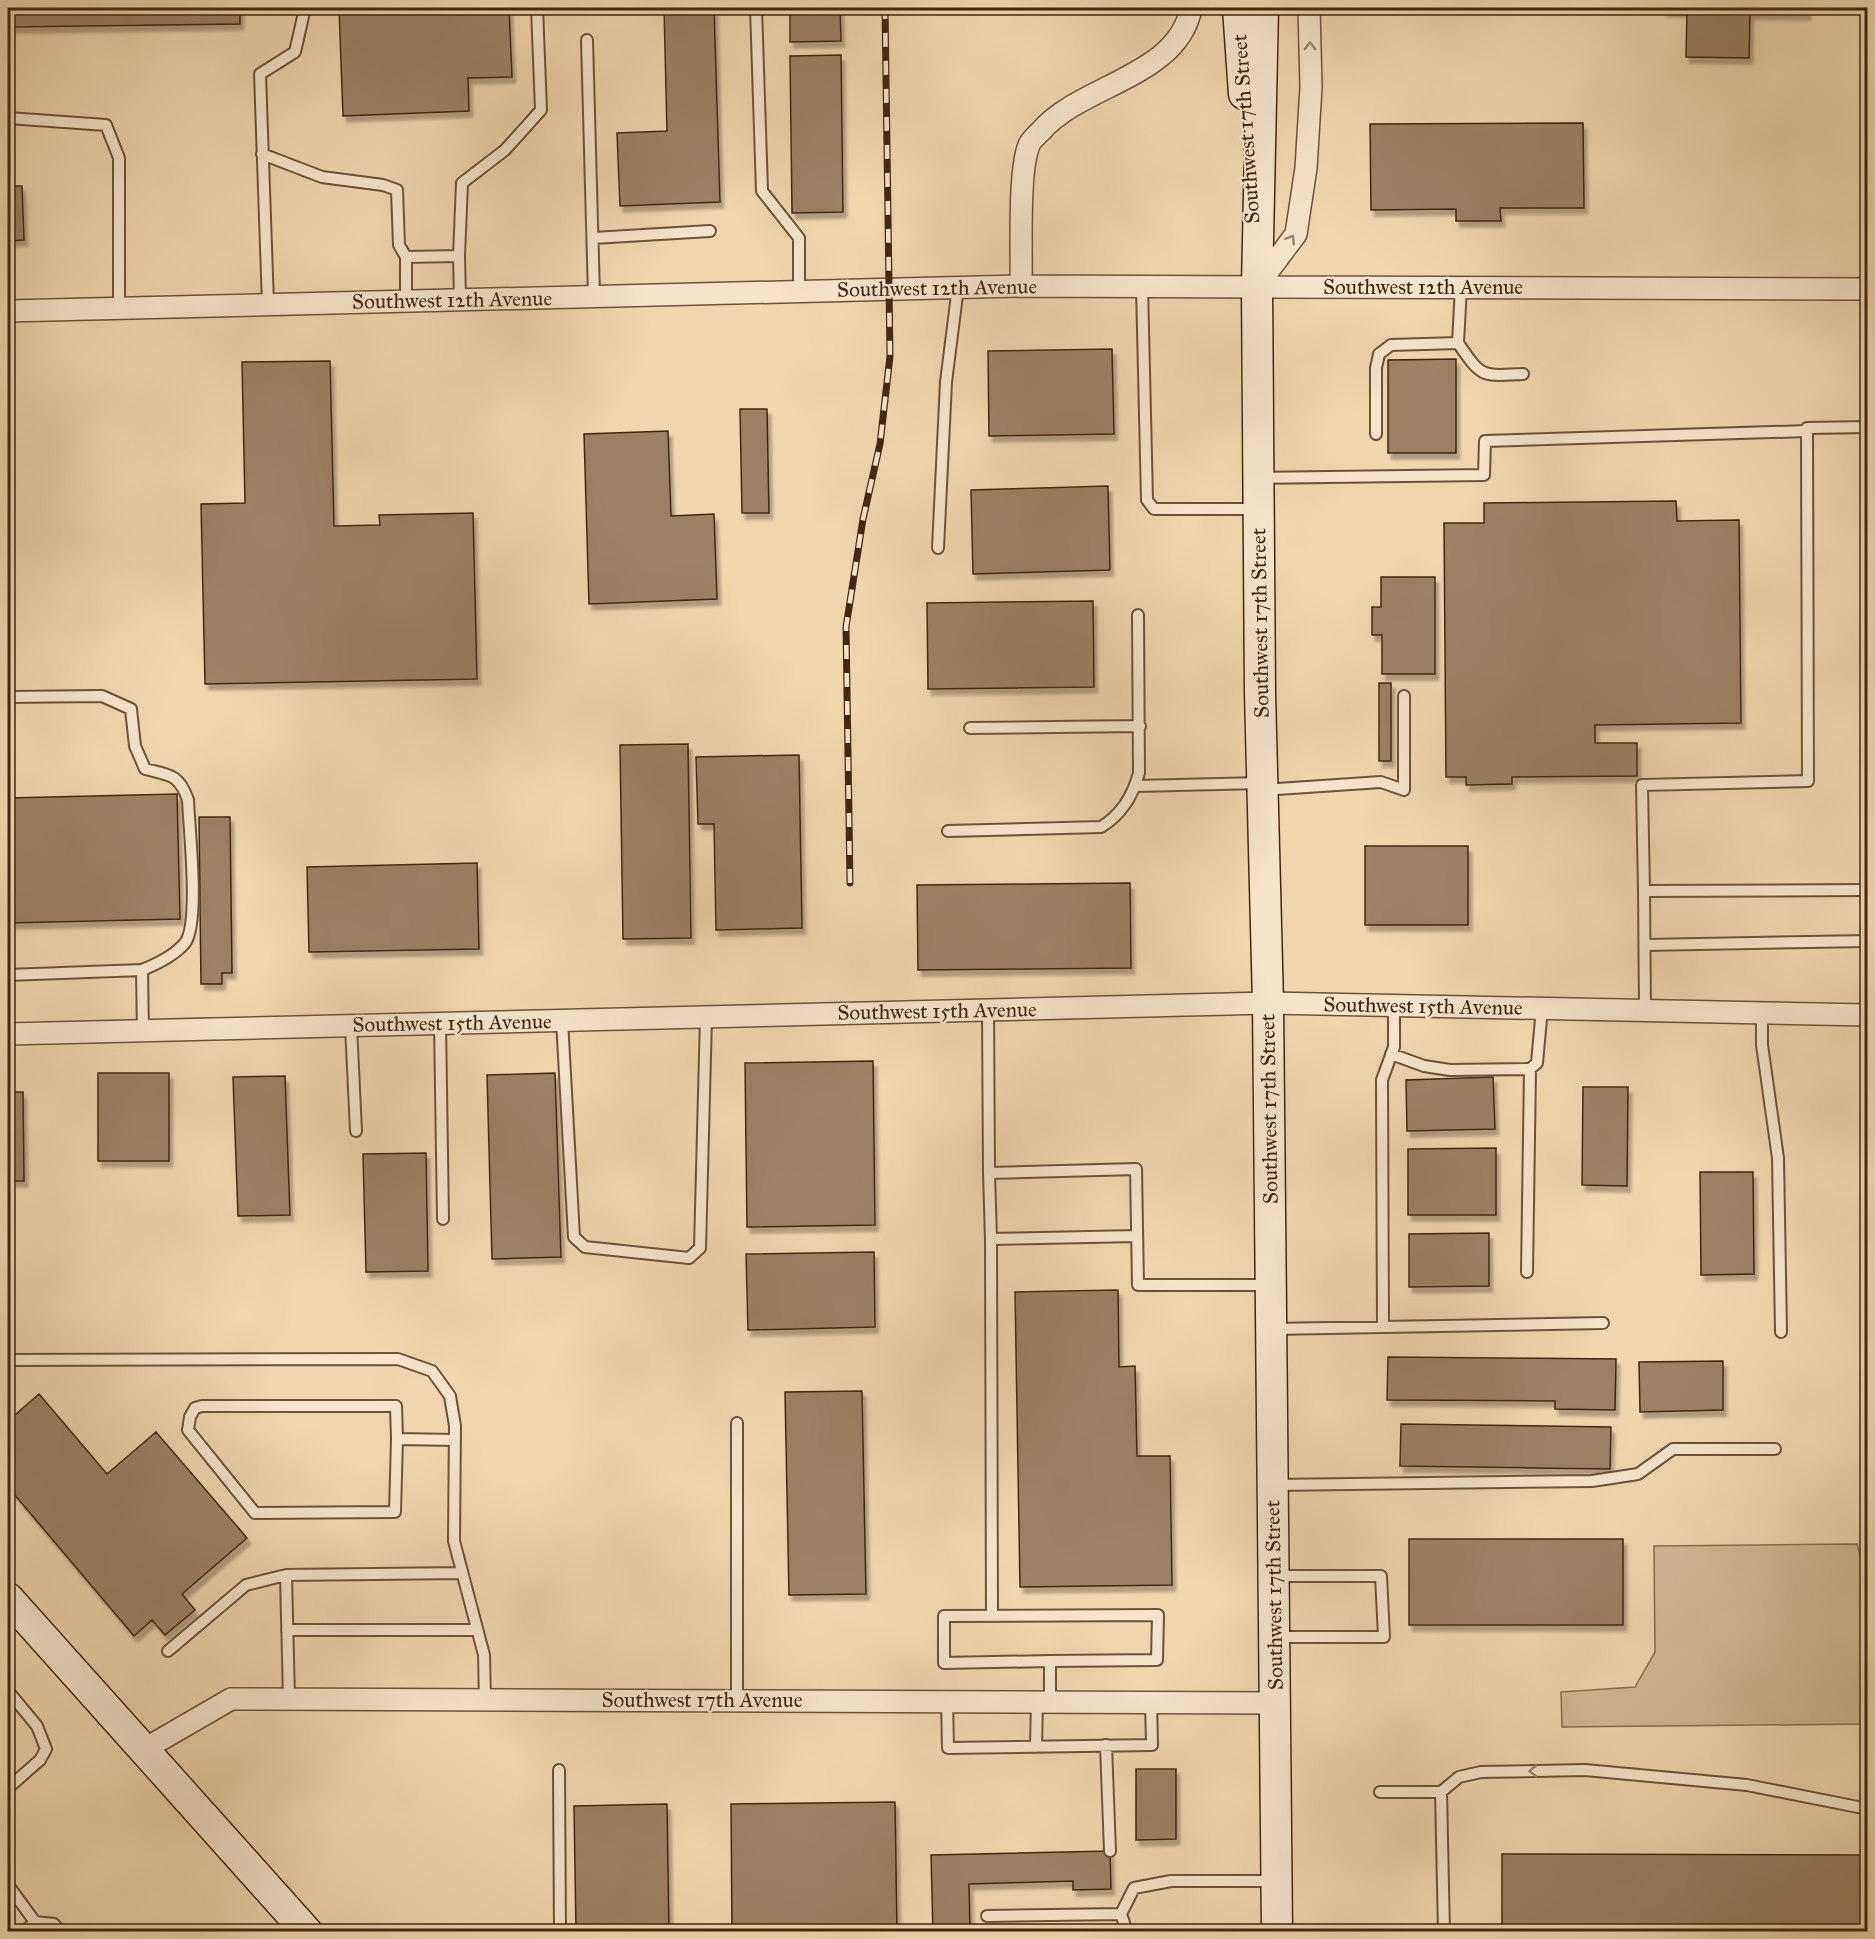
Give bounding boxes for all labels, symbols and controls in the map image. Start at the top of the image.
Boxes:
street label: Southwest 17th Street [1226,33,1266,225]
one-way arrow [1304,42,1316,51]
one-way arrow [1283,235,1295,245]
street label: Southwest 12th Avenue [837,273,1038,303]
street label: Southwest 12th Avenue [1323,274,1523,300]
street label: Southwest 12th Avenue [352,285,553,315]
street label: Southwest 17th Street [1245,527,1275,718]
street label: Southwest 15th Avenue [1323,991,1523,1021]
street label: Southwest 15th Avenue [837,996,1037,1026]
street label: Southwest 15th Avenue [352,1008,552,1038]
street label: Southwest 17th Street [1254,1013,1284,1204]
street label: Southwest 17th Street [1259,1499,1289,1690]
street label: Southwest 17th Avenue [601,1687,803,1713]
one-way arrow [1529,1765,1538,1777]

